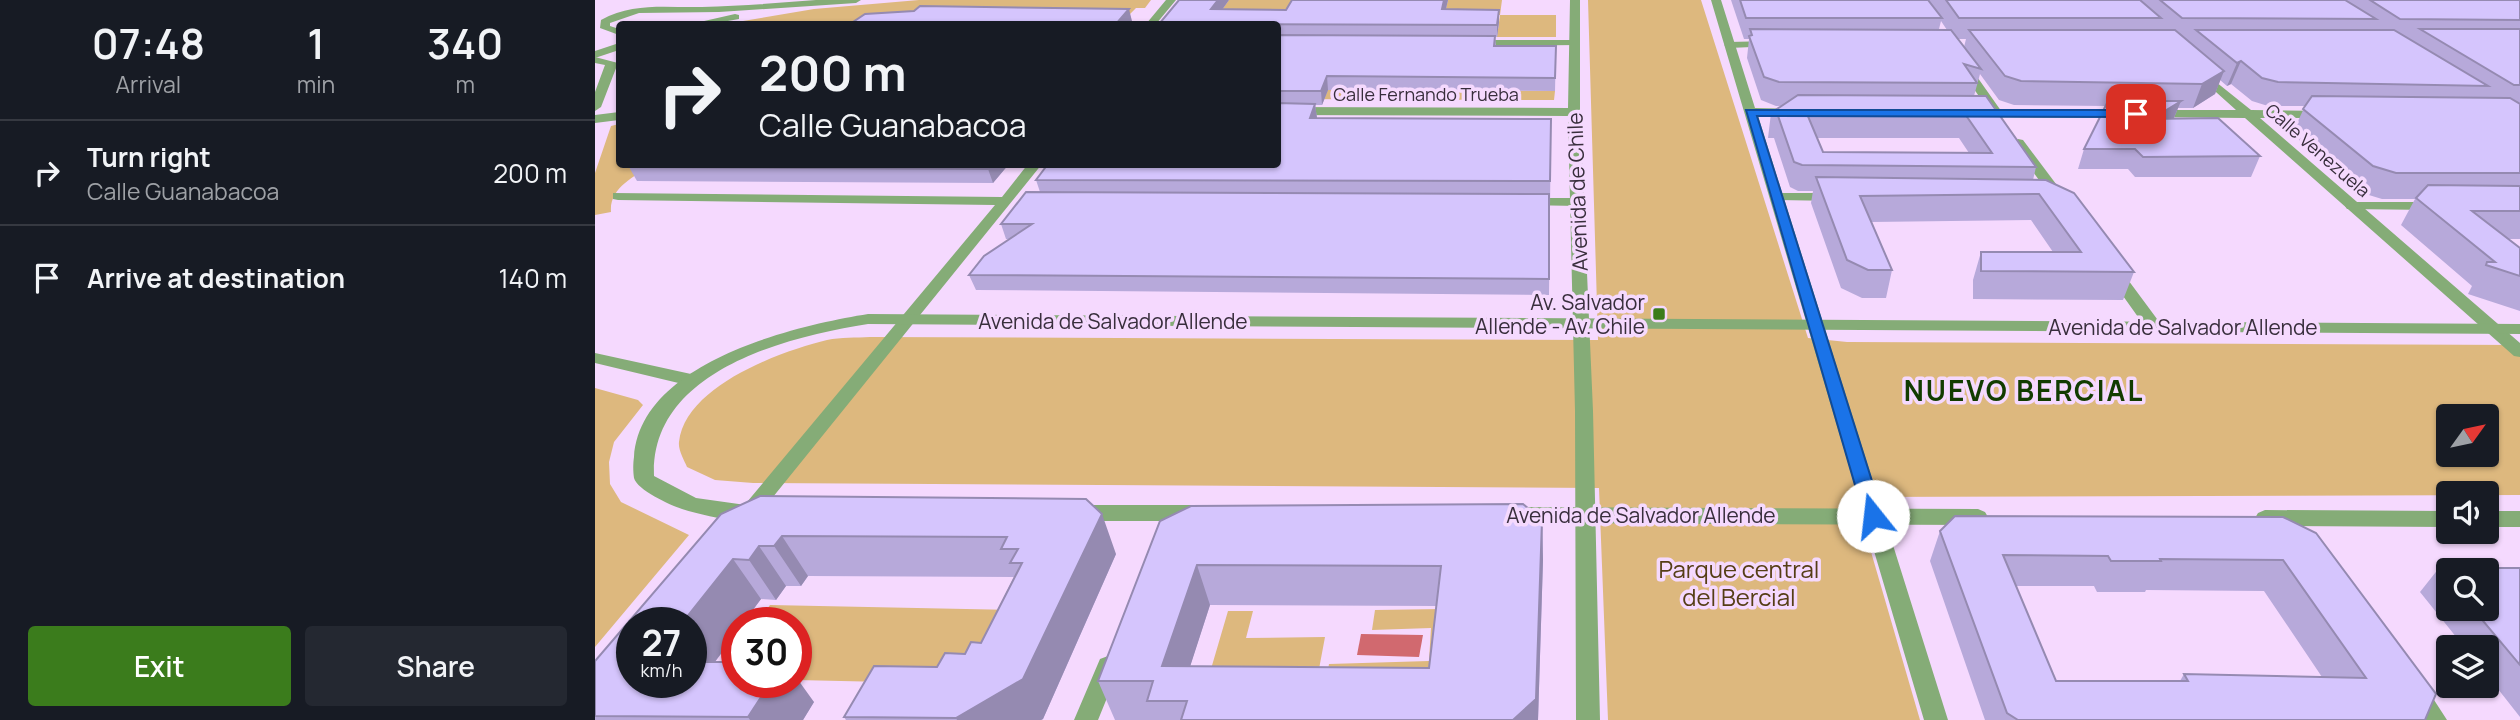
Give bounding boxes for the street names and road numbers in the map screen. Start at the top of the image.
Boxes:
street label: Calle Fernando Trueba [1333,82,1519,106]
street label: Calle Venezuela [2260,98,2376,202]
street label: Avenida de Chile [1560,112,1594,272]
street label: Avenida de Salvador Allende [978,307,1248,335]
street label: Avenida de Salvador Allende [2048,313,2318,341]
street label: Avenida de Salvador Allende [1506,501,1776,529]

